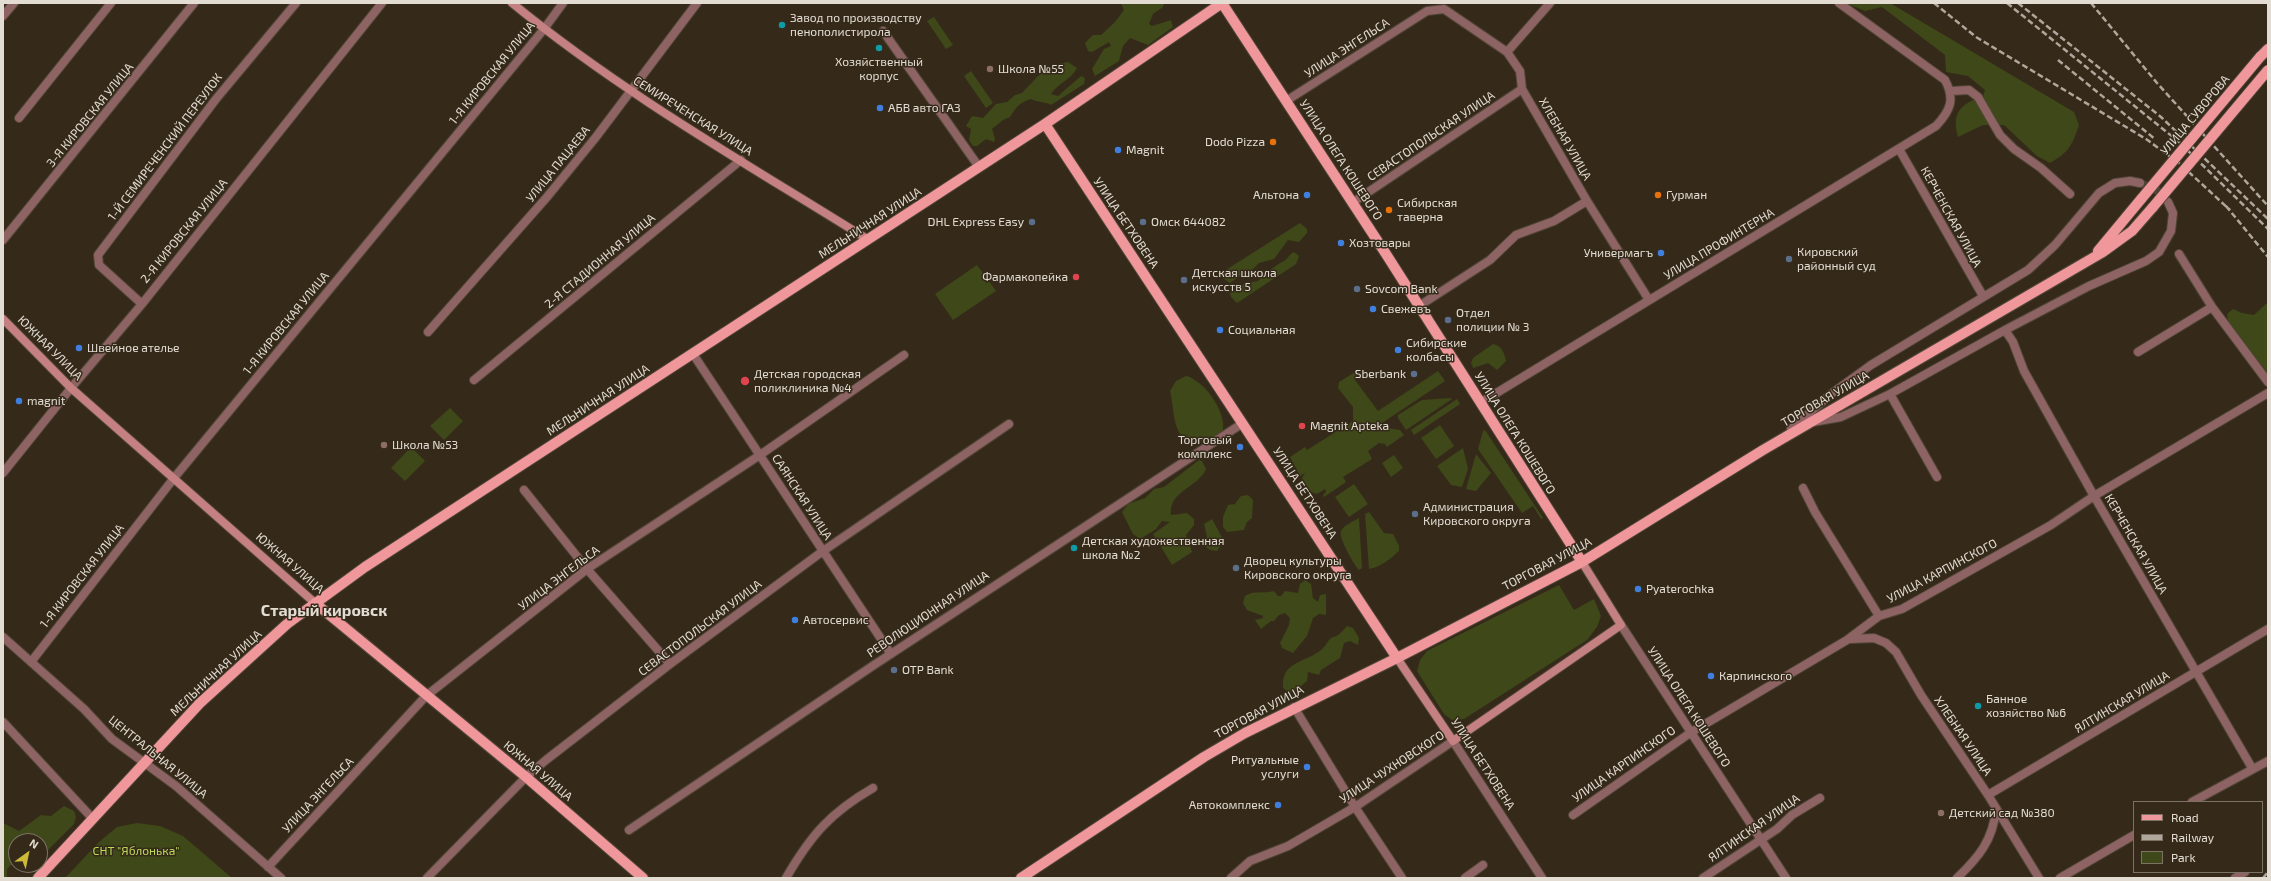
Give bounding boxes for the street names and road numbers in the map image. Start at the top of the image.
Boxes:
street label: УЛИЦА ЭНГЕЛЬСА [1302,15,1392,81]
street label: 1-Я КИРОВСКАЯ УЛИЦА [446,19,538,127]
street label: 3-Я КИРОВСКАЯ УЛИЦА [44,60,136,170]
street label: 1-Й СЕМИРЕЧЕНСКИЙ ПЕРЕУЛОК [105,71,225,223]
street label: УЛИЦА СУВОРОВА [2157,72,2233,158]
street label: СЕМИРЕЧЕНСКАЯ УЛИЦА [631,73,755,159]
street label: СЕВАСТОПОЛЬСКАЯ УЛИЦА [1365,88,1497,184]
street label: ХЛЕБНАЯ УЛИЦА [1536,95,1594,183]
street label: УЛИЦА ОЛЕГА КОШЕВОГО [1297,97,1385,223]
street label: УЛИЦА ПАЦАЕВА [523,123,593,205]
street label: КЕРЧЕНСКАЯ УЛИЦА [1917,164,1985,270]
street label: УЛИЦА БЕТХОВЕНА [1090,175,1162,271]
street label: 2-Я КИРОВСКАЯ УЛИЦА [138,176,230,286]
street label: МЕЛЬНИЧНАЯ УЛИЦА [816,184,924,262]
street label: УЛИЦА ПРОФИНТЕРНА [1661,205,1777,283]
street label: 2-Я СТАДИОННАЯ УЛИЦА [542,211,658,311]
street label: 1-Я КИРОВСКАЯ УЛИЦА [240,269,332,377]
street label: ЮЖНАЯ УЛИЦА [15,313,85,383]
street label: МЕЛЬНИЧНАЯ УЛИЦА [544,361,652,439]
street label: ТОРГОВАЯ УЛИЦА [1779,368,1871,430]
street label: УЛИЦА ОЛЕГА КОШЕВОГО [1472,369,1558,497]
street label: УЛИЦА БЕТХОВЕНА [1270,444,1340,542]
street label: САЯНСКАЯ УЛИЦА [769,451,835,543]
street label: КЕРЧЕНСКАЯ УЛИЦА [2102,492,2170,596]
street label: 1-Я КИРОВСКАЯ УЛИЦА [37,521,127,631]
street label: ЮЖНАЯ УЛИЦА [253,530,327,596]
street label: ТОРГОВАЯ УЛИЦА [1500,534,1594,594]
street label: УЛИЦА КАРПИНСКОГО [1884,536,2000,606]
street label: УЛИЦА ЭНГЕЛЬСА [516,543,602,613]
street label: РЕВОЛЮЦИОННАЯ УЛИЦА [864,568,992,660]
street label: СЕВАСТОПОЛЬСКАЯ УЛИЦА [636,577,764,679]
street label: МЕЛЬНИЧНАЯ УЛИЦА [167,627,265,719]
street label: УЛИЦА ОЛЕГА КОШЕВОГО [1645,644,1733,770]
street label: ЯЛТИНСКАЯ УЛИЦА [2072,668,2172,736]
street label: ТОРГОВАЯ УЛИЦА [1212,682,1306,742]
street label: ХЛЕБНАЯ УЛИЦА [1931,694,1995,778]
street label: ЦЕНТРАЛЬНАЯ УЛИЦА [106,713,210,801]
street label: УЛИЦА БЕТХОВЕНА [1448,715,1518,813]
street label: УЛИЦА КАРПИНСКОГО [1570,723,1678,805]
street label: УЛИЦА ЧУХНОВСКОГО [1337,728,1447,806]
street label: ЮЖНАЯ УЛИЦА [501,738,575,804]
street label: УЛИЦА ЭНГЕЛЬСА [279,754,357,836]
street label: ЯЛТИНСКАЯ УЛИЦА [1706,791,1802,865]

